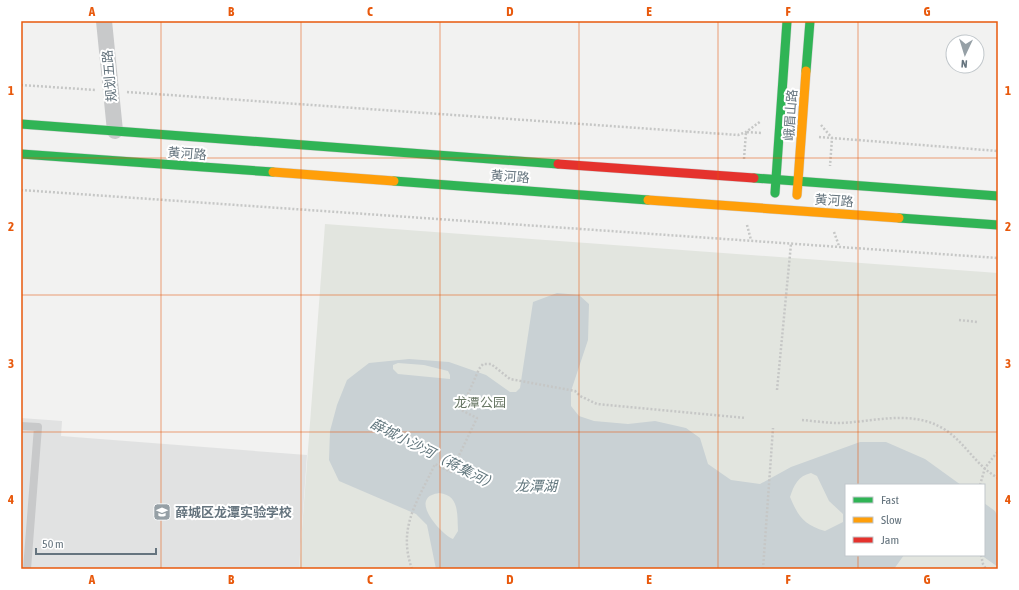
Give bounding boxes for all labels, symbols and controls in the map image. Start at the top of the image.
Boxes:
text: A [88,4,96,19]
text: B [228,4,235,19]
text: C [367,4,373,19]
text: D [506,4,514,19]
text: E [646,4,652,19]
text: F [785,4,791,19]
text: G [924,4,931,19]
north arrow [945,34,985,74]
street label: 规划五路 [100,49,119,103]
text: N [961,58,968,70]
text: 1 [8,83,14,98]
text: 1 [1005,83,1011,98]
street label: 峨眉山路 [781,89,800,142]
street label: 黄河路 [167,145,207,162]
street label: 黄河路 [490,168,530,185]
street label: 黄河路 [814,192,854,209]
text: 2 [8,219,14,234]
text: 2 [1005,219,1011,234]
text: 3 [8,356,14,371]
text: 3 [1005,356,1011,371]
park label: 龙潭公园 [454,395,506,410]
water label: 薛城小沙河（蒋集河） [368,415,500,493]
water label: 龙潭湖 [515,478,559,494]
legend [845,484,985,556]
text: 4 [7,492,14,507]
text: 4 [1004,492,1011,507]
text: Fast [881,493,899,507]
school or university icon: 薛城区龙潭实验学校 [152,502,172,522]
place label: 薛城区龙潭实验学校 [175,505,292,520]
text: Slow [881,513,902,527]
scale bar [36,530,156,556]
text: Jam [881,533,899,547]
text: 50 m [42,537,64,551]
text: A [88,572,96,587]
text: B [228,572,235,587]
text: C [367,572,373,587]
text: D [506,572,514,587]
text: E [646,572,652,587]
text: F [785,572,791,587]
text: G [924,572,931,587]

